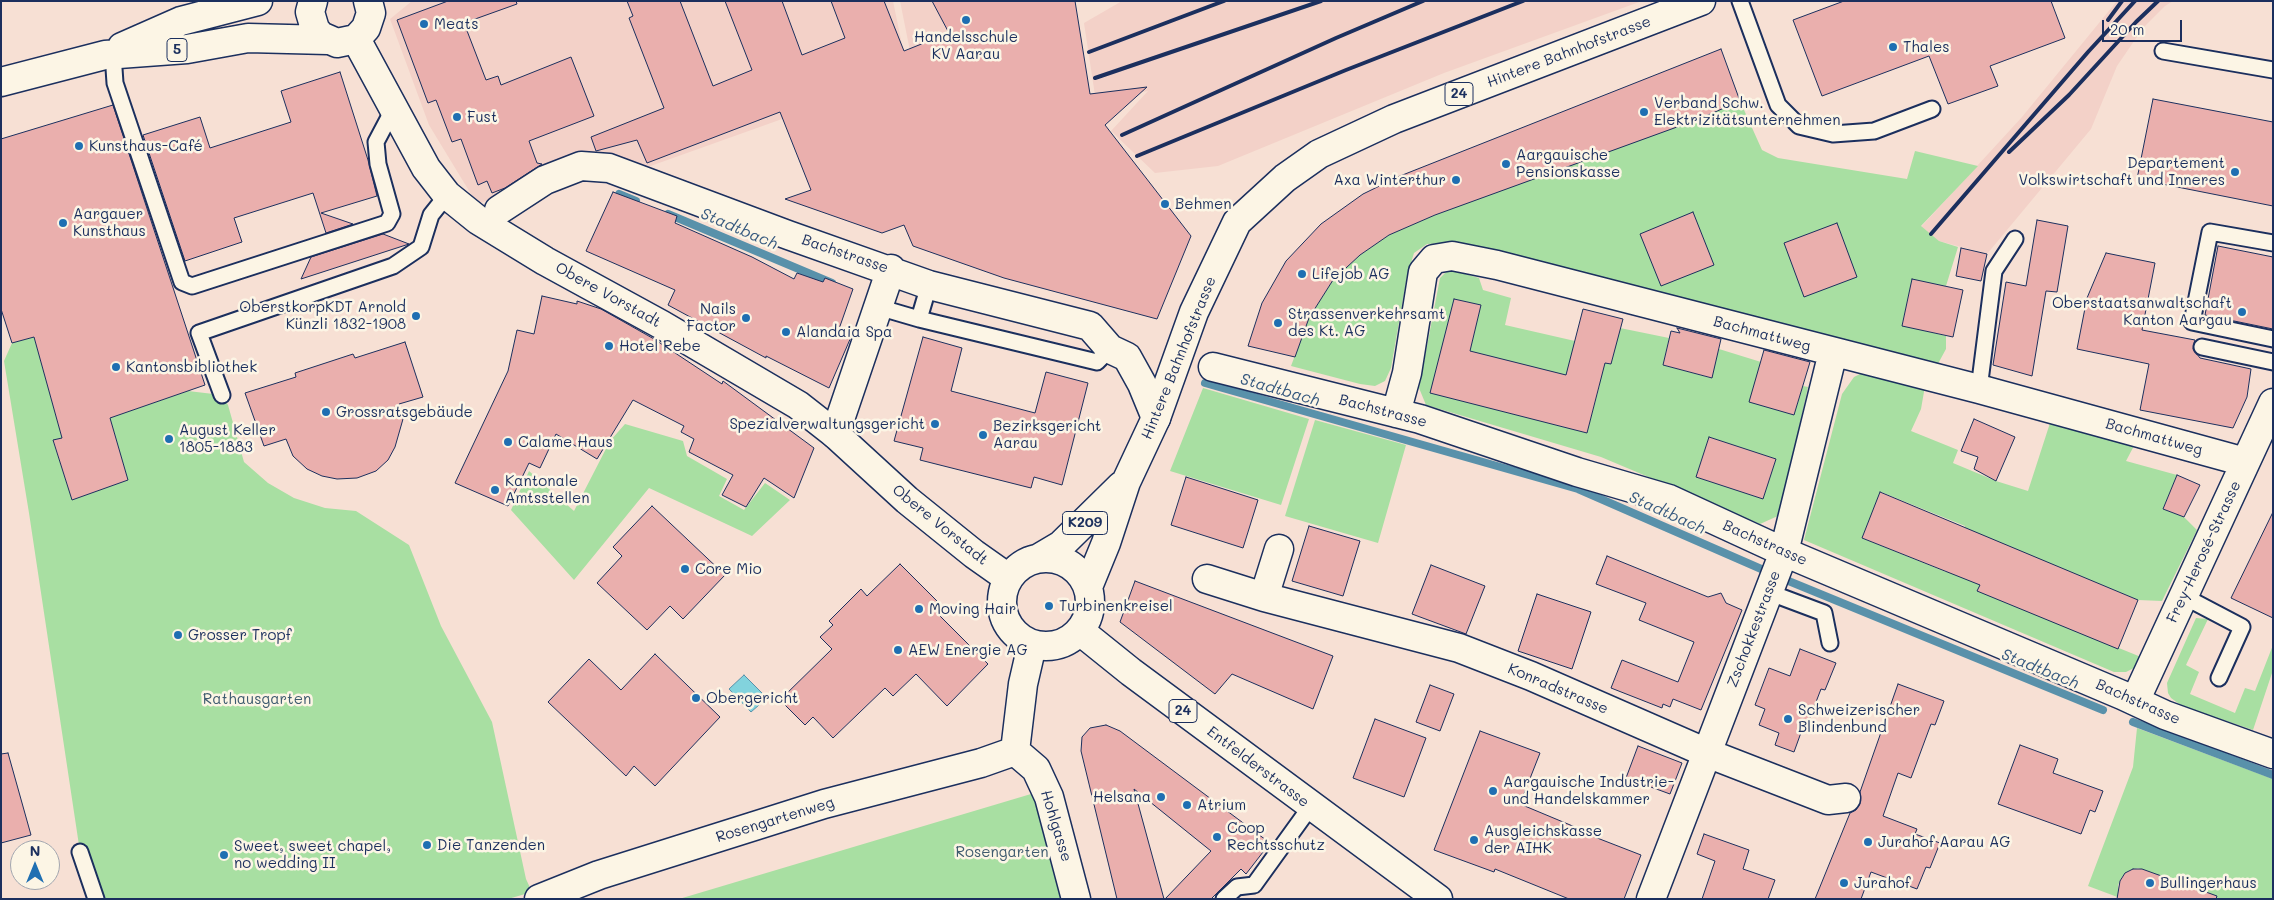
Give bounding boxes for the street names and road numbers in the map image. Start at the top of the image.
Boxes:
street label: Hintere Bahnhofstrasse [1484,12,1654,92]
road number: 5 [167,38,187,62]
road number: 24 [1445,82,1473,106]
street label: Bachstrasse [799,231,891,277]
street label: Obere Vorstadt [552,259,664,331]
street label: Hintere Bahnhofstrasse [1138,274,1220,442]
street label: Bachmattweg [1711,312,1813,356]
street label: Bachstrasse [1337,391,1429,431]
street label: Bachmattweg [2103,415,2205,459]
street label: Frey-Herosé-Strasse [2163,478,2245,626]
street label: Obere Vorstadt [889,481,991,569]
road number: K209 [1062,512,1108,534]
street label: Bachstrasse [1720,516,1810,570]
street label: Zschokkestrasse [1723,568,1785,690]
street label: Konradstrasse [1505,660,1611,718]
street label: Bachstrasse [2093,675,2183,729]
road number: 24 [1169,699,1197,722]
street label: Entfelderstrasse [1203,723,1313,811]
street label: Hohlgasse [1037,788,1075,864]
street label: Rosengartenweg [714,793,836,847]

